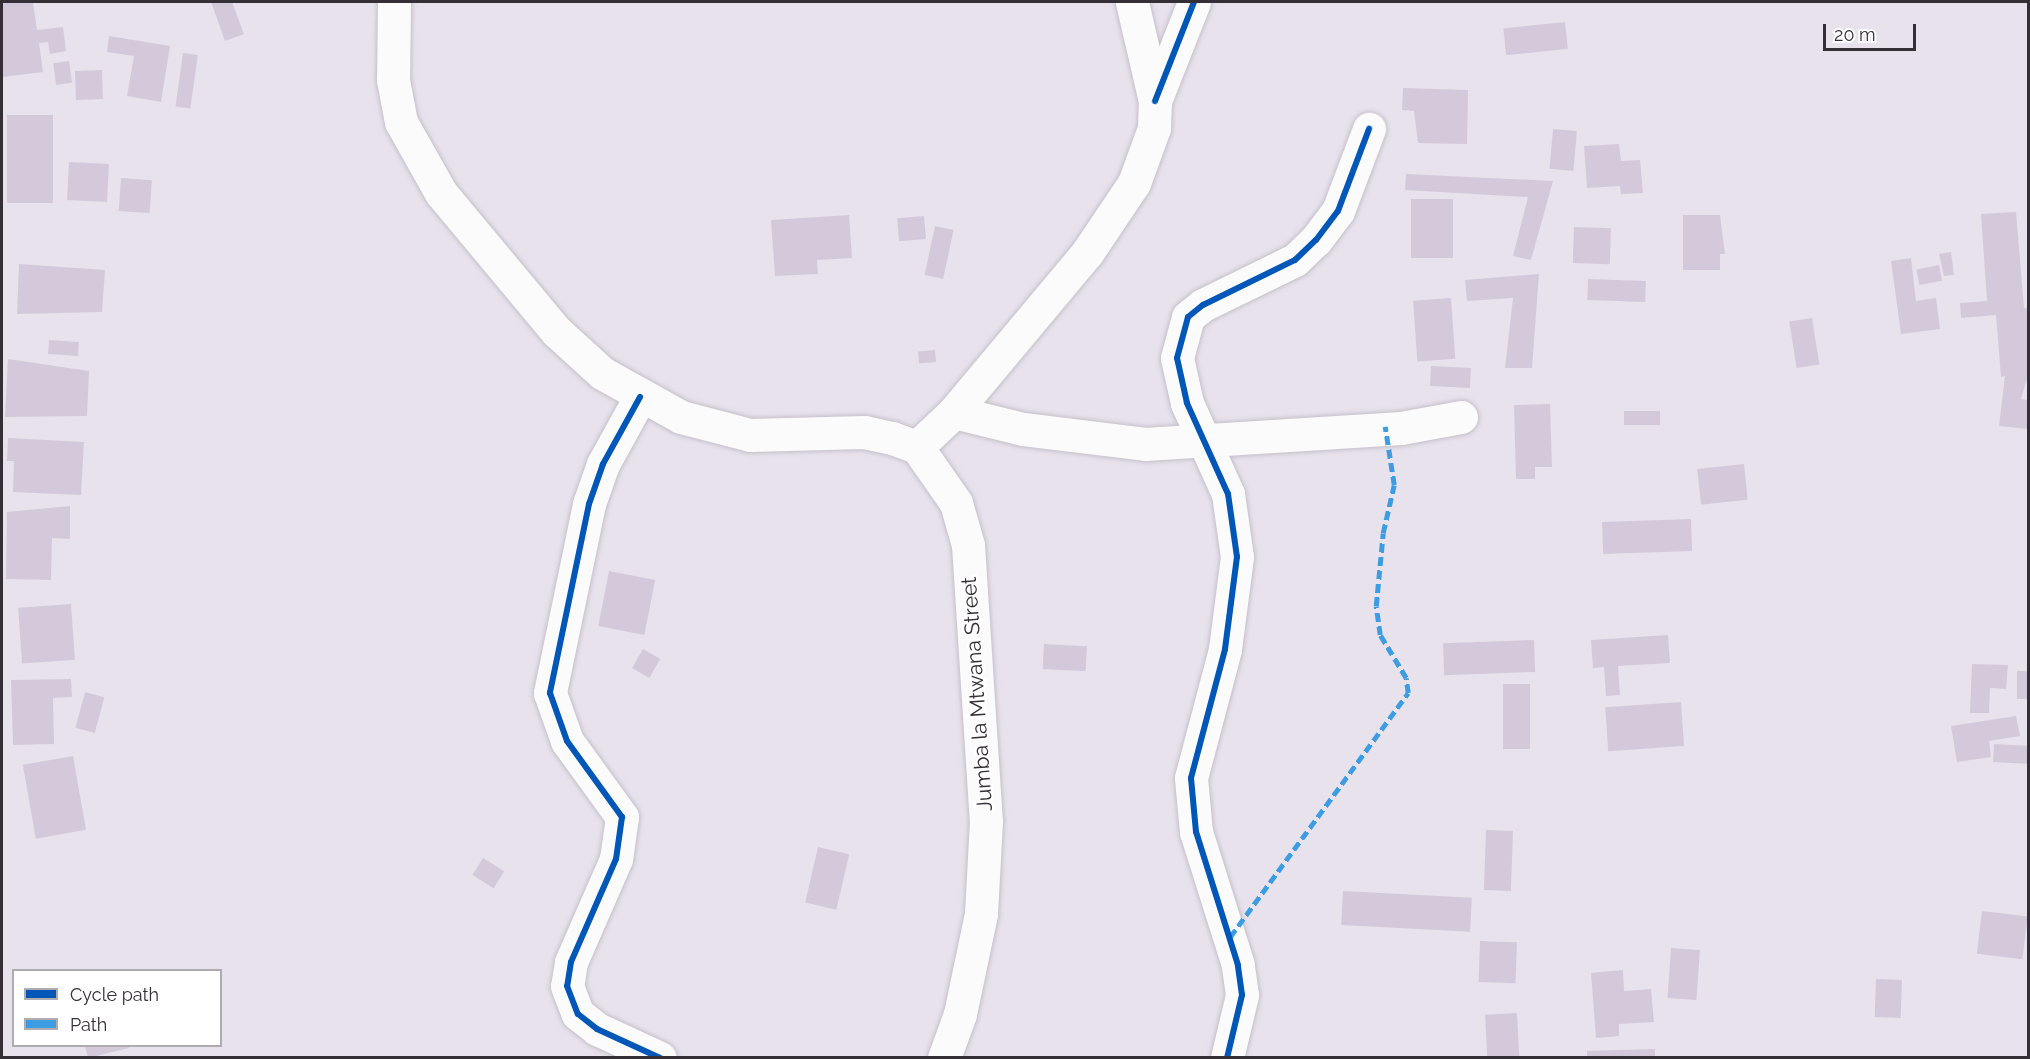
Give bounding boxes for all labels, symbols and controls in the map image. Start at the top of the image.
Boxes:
scale bar [1826,12,1919,50]
text: 20 m [1834,24,1876,45]
street label: Jumba la Mtwana Street [956,576,998,812]
legend [12,969,222,1047]
text: Cycle path [70,984,159,1005]
text: Path [70,1014,107,1035]

